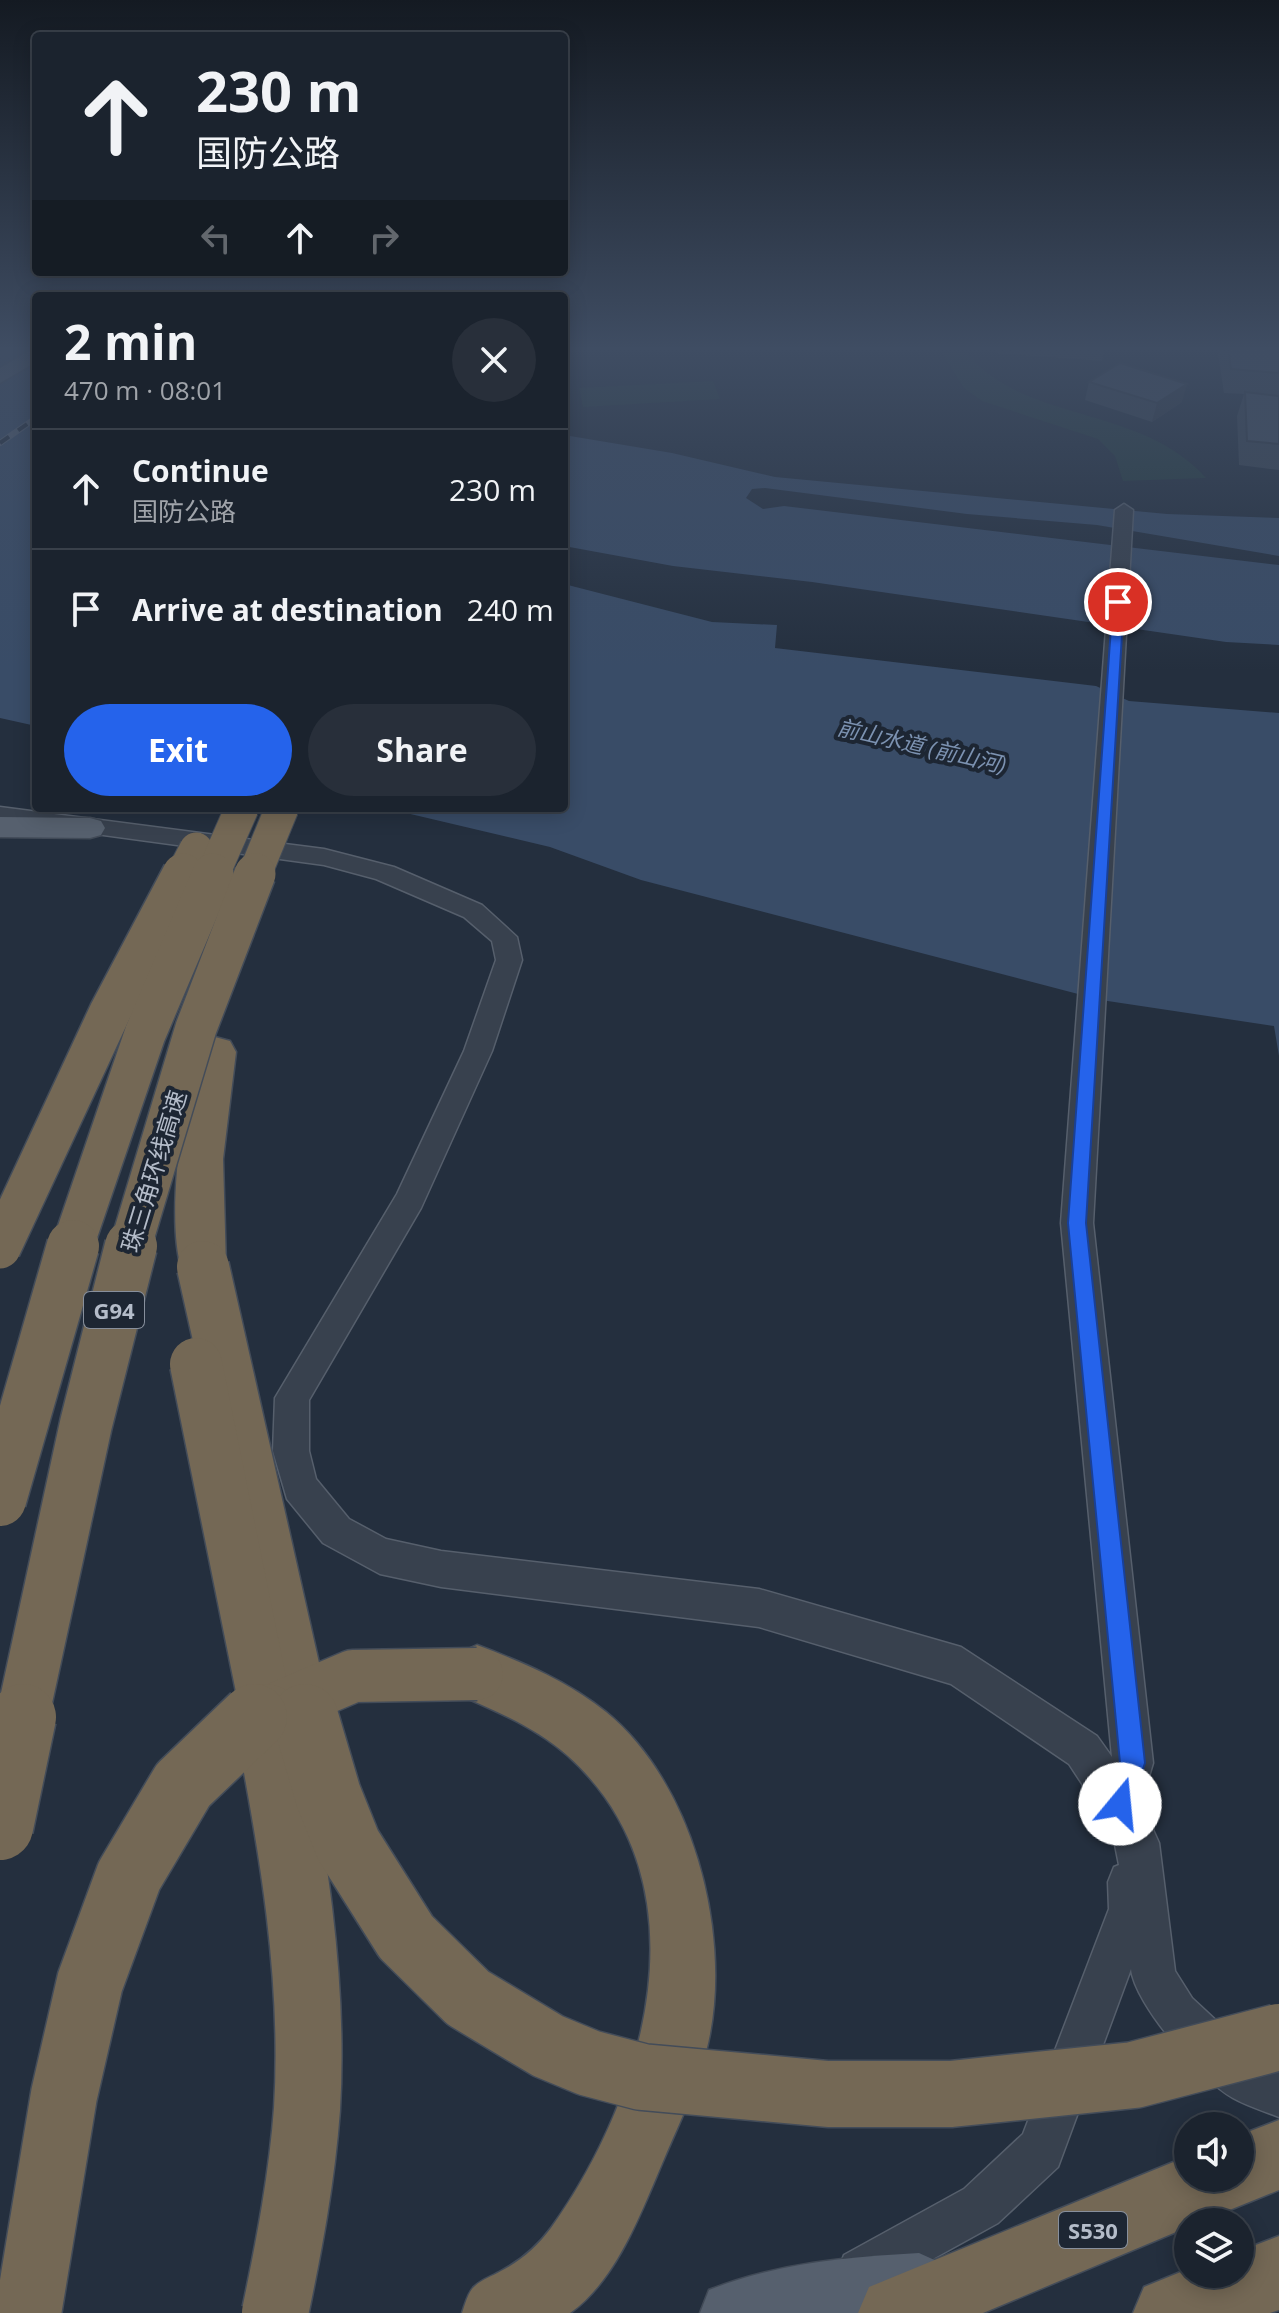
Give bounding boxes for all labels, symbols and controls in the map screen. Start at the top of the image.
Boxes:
text: 230 m [196,52,362,128]
icon: ahead [64,64,168,168]
text: 国防公路 [196,128,340,177]
icon: left [194,216,238,260]
icon: ahead [278,216,322,260]
icon: right [362,216,406,260]
text: 2 min [64,309,197,374]
button: close [452,318,536,402]
text: 470 m · 08:01 [64,372,226,408]
text: Continue [132,450,269,491]
icon: ahead [64,467,108,511]
text: 230 m [449,469,536,510]
text: 国防公路 [132,493,236,529]
pin [1084,568,1152,636]
icon: arrive [1096,580,1140,624]
icon: arrive [64,587,108,631]
text: Arrive at destination [132,589,443,630]
text: 240 m [467,589,554,630]
button: Exit [64,704,292,796]
button: Share [308,704,536,796]
water label: 前山水道 (前山河) [835,711,1009,779]
street label: 珠三角环线高速 [113,1086,193,1256]
road number: G94 [84,1292,144,1328]
position arrow [1078,1762,1162,1846]
map controls [1174,2112,1254,2288]
button: sound [1174,2112,1254,2192]
button: layers [1174,2208,1254,2288]
road number: S530 [1059,2212,1127,2248]

